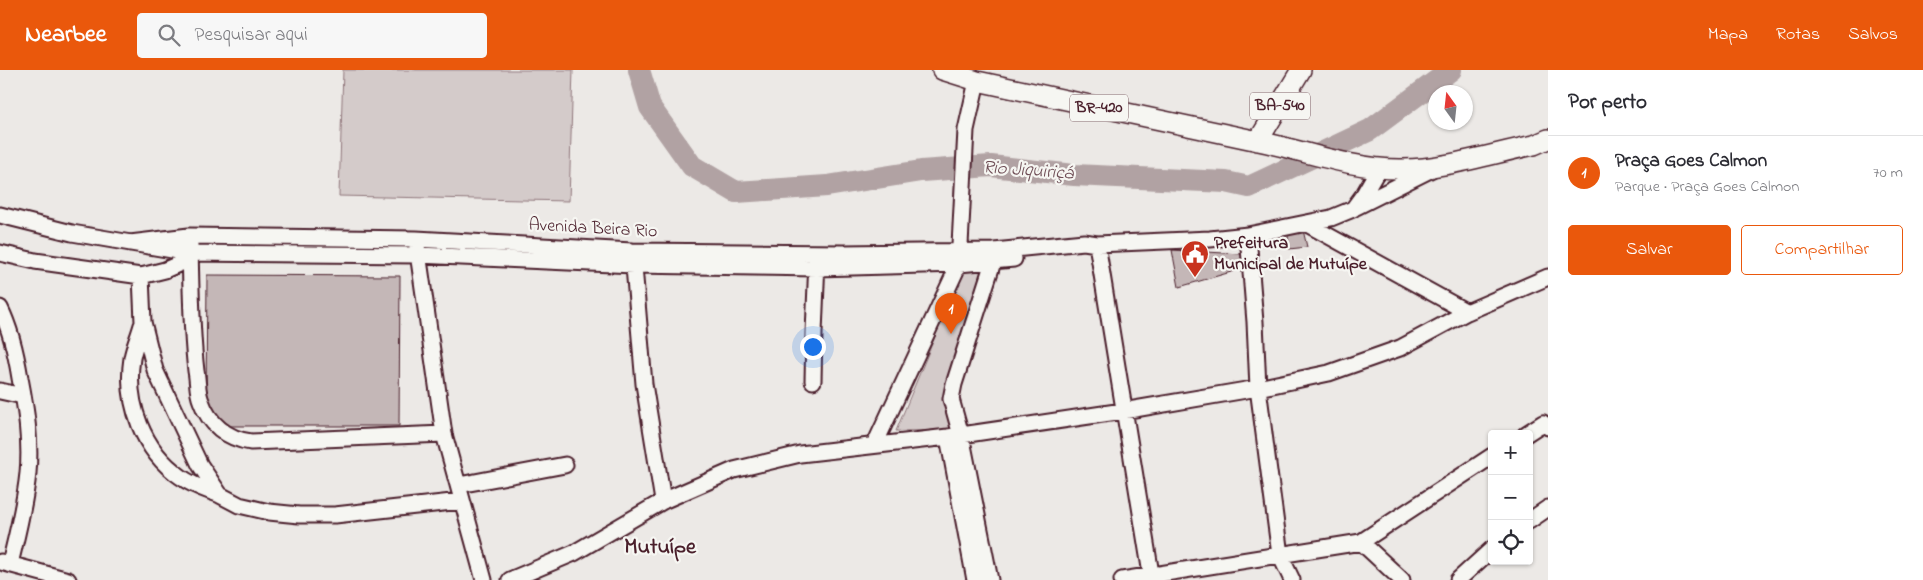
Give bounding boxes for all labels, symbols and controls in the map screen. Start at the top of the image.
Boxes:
search box [137,13,487,58]
text: Nearbee [25,18,107,53]
icon: search [155,21,183,49]
text: Pesquisar aqui [195,22,308,49]
text: Mapa [1708,22,1748,48]
text: Rotas [1776,22,1820,48]
text: Salvos [1848,22,1898,48]
north arrow [1428,85,1473,130]
text: Por perto [1568,88,1647,118]
road number: BA-540 [1250,92,1310,120]
road number: BR-420 [1070,94,1128,122]
text: Praça Goes Calmon [1615,148,1767,175]
water label: Rio Jiquiriçá [982,154,1076,188]
text: 1 [1581,161,1587,185]
text: 70 m [1873,161,1903,185]
text: Parque · Praça Goes Calmon [1615,175,1799,199]
street label: Avenida Beira Rio [528,213,658,245]
button: Salvar [1568,225,1731,275]
button: Compartilhar [1741,225,1903,275]
place label: Prefeitura Municipal de Mutuípe [1214,231,1368,278]
public building icon: Prefeitura Municipal de Mutuípe [1180,239,1210,278]
pin: 1 [935,293,967,334]
your location [800,334,826,360]
map controls [1488,430,1533,565]
button: + [1488,430,1533,475]
button: − [1488,475,1533,520]
button: locate [1488,520,1533,565]
district label: Mutuípe [624,532,697,564]

